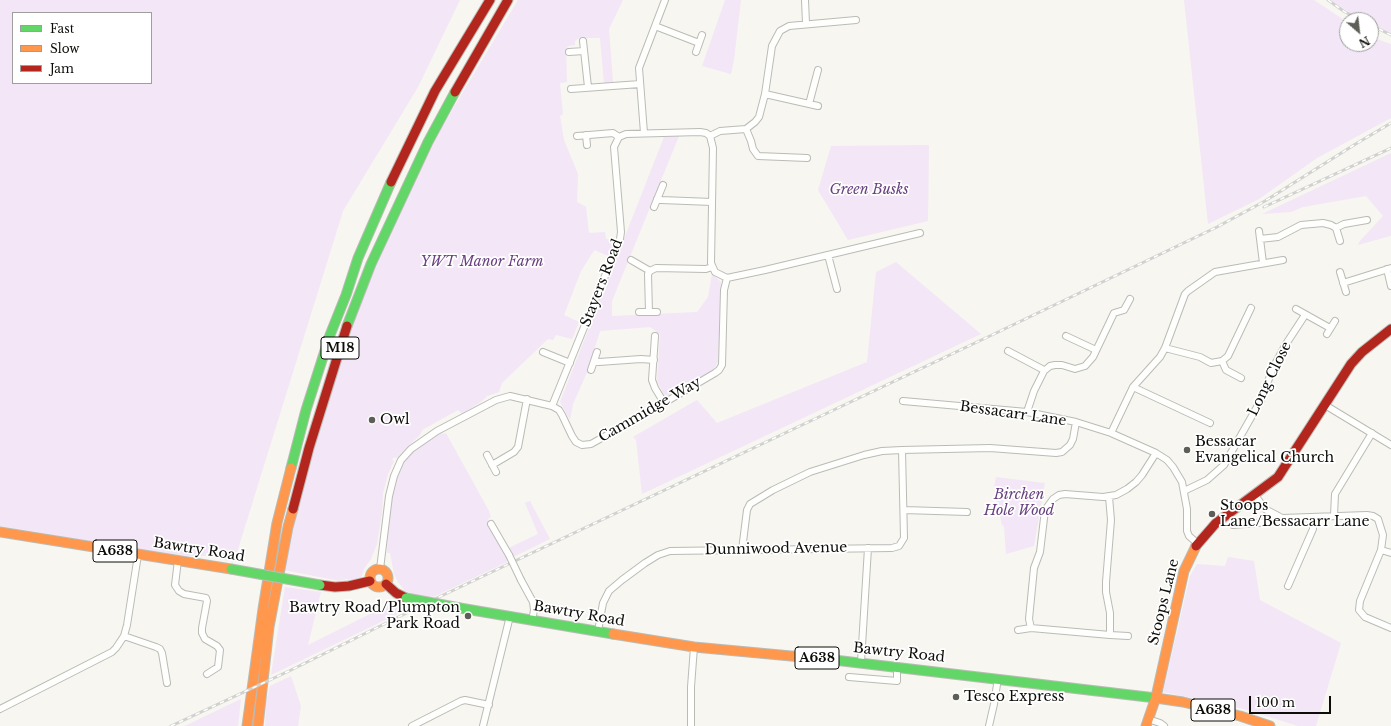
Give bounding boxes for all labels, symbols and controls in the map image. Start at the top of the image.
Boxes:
legend [12,12,152,84]
north arrow [1339,12,1379,52]
text: Fast [50,21,74,36]
text: N [1356,33,1372,50]
text: Slow [50,41,79,56]
text: Jam [50,61,74,76]
park label: Green Busks [829,182,909,198]
street label: Stayers Road [578,237,626,329]
park label: YWT Manor Farm [421,254,543,270]
road number: M18 [321,337,359,359]
street label: Long Close [1245,339,1295,419]
street label: Cammidge Way [596,374,704,446]
street label: Bessacarr Lane [959,398,1067,430]
place label: Owl [380,412,410,428]
marker: Owl [367,415,377,425]
place label: Bessacar Evangelical Church [1195,434,1334,466]
marker: Bessacar Evangelical Church [1182,445,1192,455]
park label: Birchen Hole Wood [984,487,1054,520]
place label: Stoops Lane/Bessacarr Lane [1220,498,1370,530]
marker: Stoops Lane/Bessacarr Lane [1207,509,1217,519]
street label: Bawtry Road [152,534,246,566]
street label: Dunniwood Avenue [705,539,847,559]
road number: A638 [93,540,137,562]
street label: Stoops Lane [1145,557,1183,647]
street label: Bawtry Road [532,598,626,630]
place label: Bawtry Road/Plumpton Park Road [289,600,460,632]
marker: Bawtry Road/Plumpton Park Road [463,611,473,621]
street label: Bawtry Road [852,640,946,666]
road number: A638 [795,647,839,669]
scale bar [1251,688,1333,714]
place label: Tesco Express [964,689,1064,705]
marker: Tesco Express [951,692,961,702]
text: 100 m [1256,695,1295,710]
road number: A638 [1191,699,1235,721]

